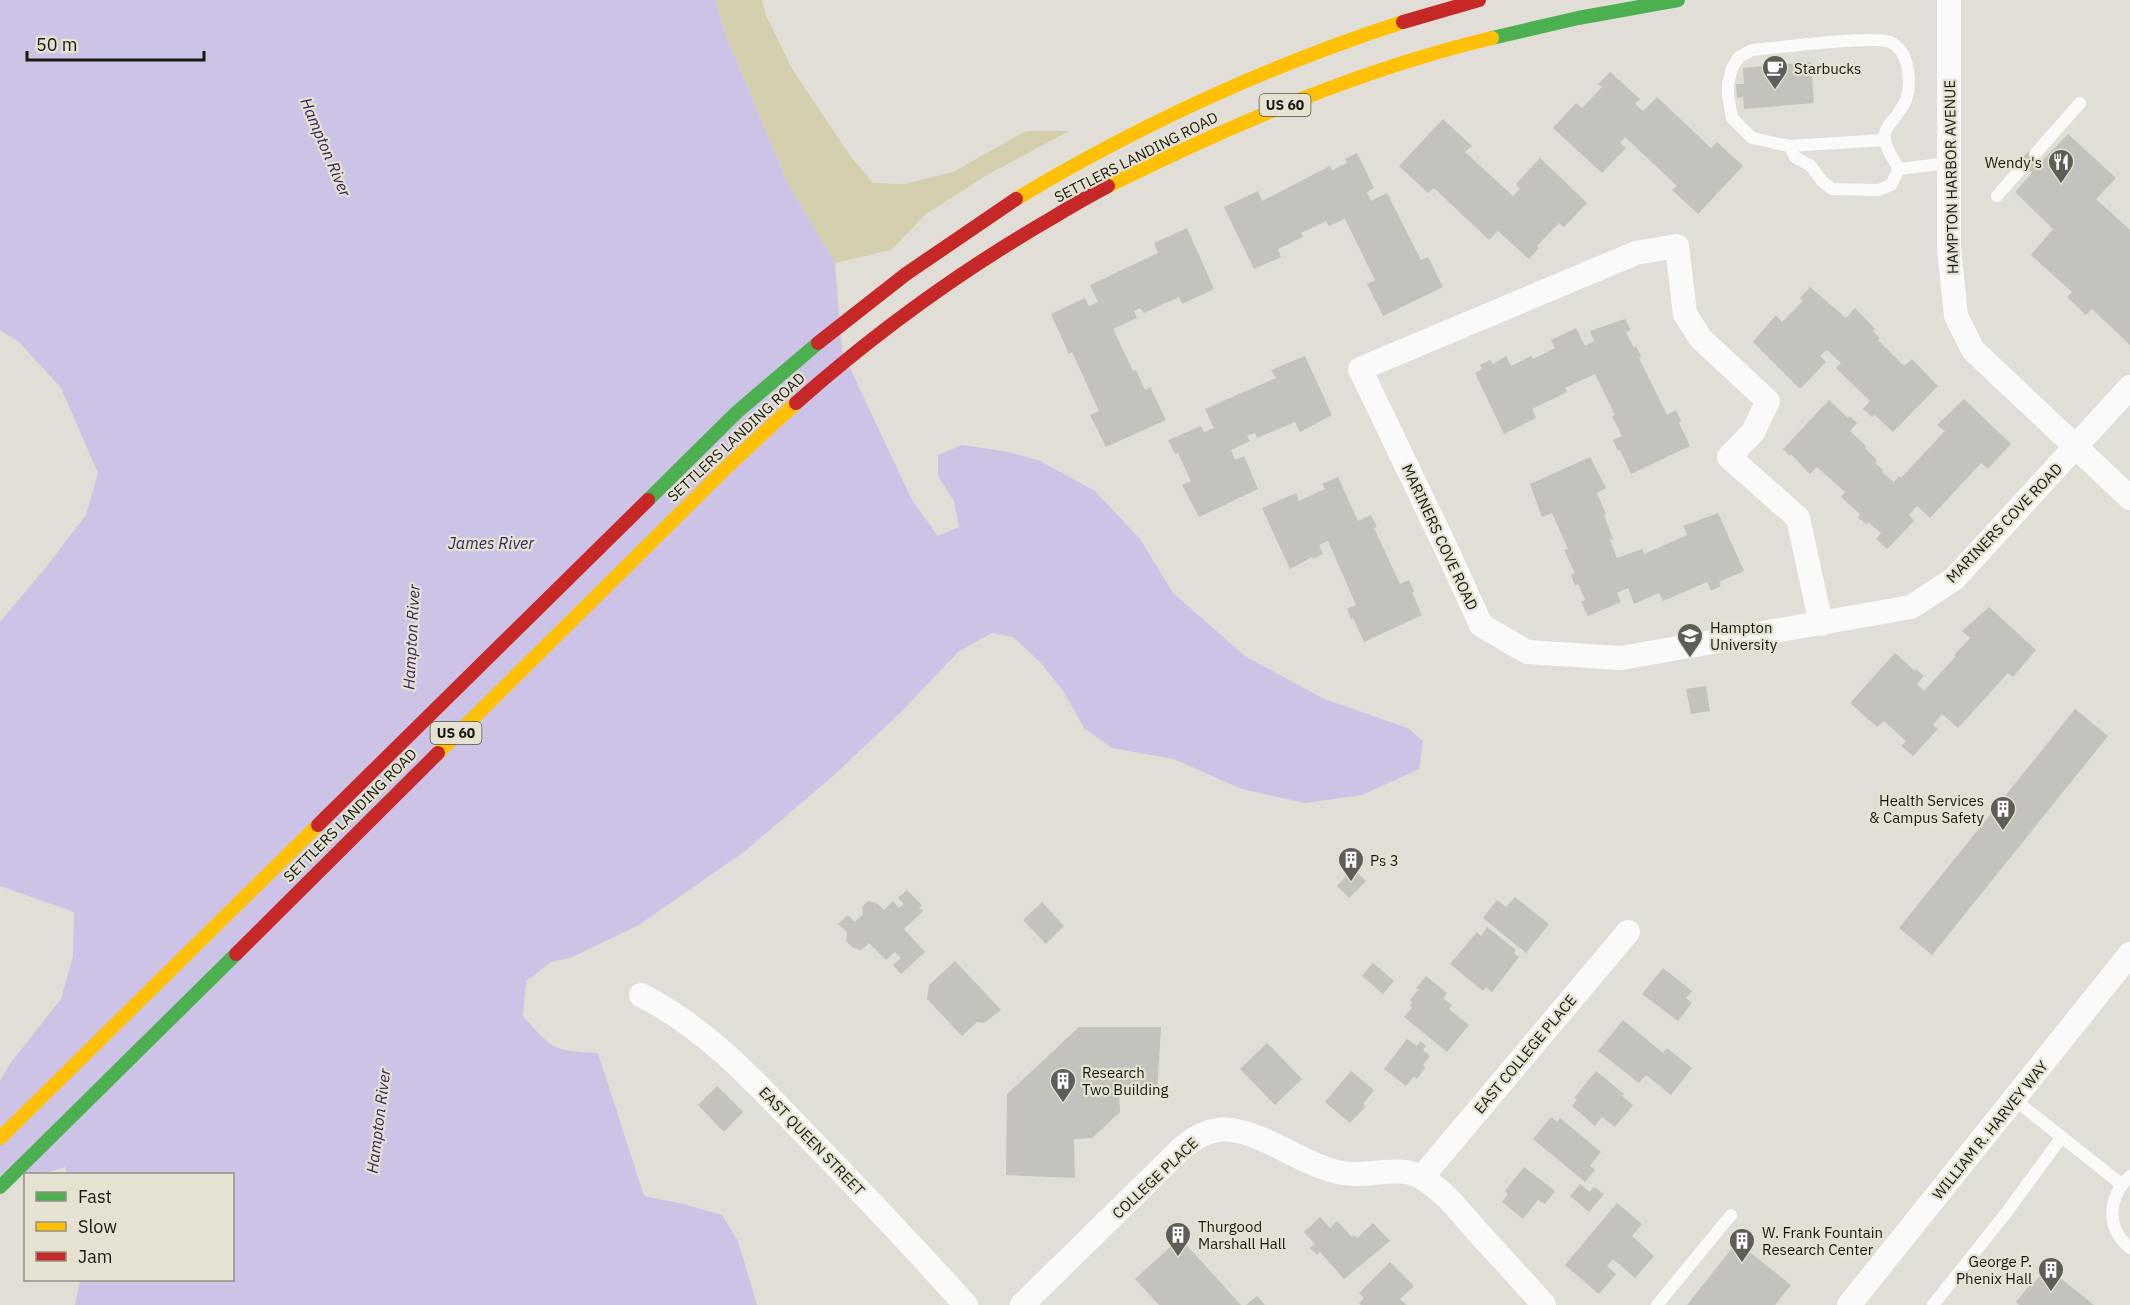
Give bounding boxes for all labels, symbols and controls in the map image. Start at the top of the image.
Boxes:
scale bar [27,24,204,62]
text: 50 m [36,33,78,56]
cafe icon: Starbucks [1760,53,1790,91]
place label: Starbucks [1794,59,1861,78]
street label: HAMPTON HARBOR AVENUE [1940,80,1962,274]
road number: US 60 [1260,94,1310,116]
water label: Hampton River [296,95,356,201]
street label: SETTLERS LANDING ROAD [1051,107,1221,207]
restaurant icon: Wendy's [2046,147,2076,185]
place label: Wendy's [1985,153,2042,172]
street label: SETTLERS LANDING ROAD [663,368,809,506]
street label: MARINERS COVE ROAD [1942,459,2066,587]
street label: MARINERS COVE ROAD [1398,461,1482,613]
water label: James River [448,533,535,553]
water label: Hampton River [398,583,424,690]
place label: Hampton University [1710,618,1778,654]
school or university icon: Hampton University [1675,621,1705,659]
road number: US 60 [430,722,482,744]
street label: SETTLERS LANDING ROAD [279,744,421,886]
place label: Health Services & Campus Safety [1869,791,1985,827]
building icon: Health Services & Campus Safety [1988,794,2018,832]
building icon: Ps 3 [1336,845,1366,883]
place label: Ps 3 [1370,851,1399,870]
street label: EAST COLLEGE PLACE [1470,991,1580,1117]
street label: WILLIAM R. HARVEY WAY [1928,1057,2052,1203]
place label: Research Two Building [1082,1063,1168,1099]
water label: Hampton River [362,1066,394,1175]
building icon: Research Two Building [1048,1066,1078,1104]
street label: EAST QUEEN STREET [755,1083,869,1200]
street label: COLLEGE PLACE [1108,1133,1202,1223]
legend [24,1173,234,1281]
text: Fast [78,1185,112,1208]
text: Slow [78,1215,117,1238]
place label: Thurgood Marshall Hall [1198,1217,1286,1253]
building icon: Thurgood Marshall Hall [1163,1220,1193,1258]
place label: W. Frank Fountain Research Center [1762,1223,1883,1259]
building icon: W. Frank Fountain Research Center [1727,1226,1757,1264]
text: Jam [78,1245,113,1268]
place label: George P. Phenix Hall [1956,1252,2032,1288]
building icon: George P. Phenix Hall [2036,1255,2066,1293]

